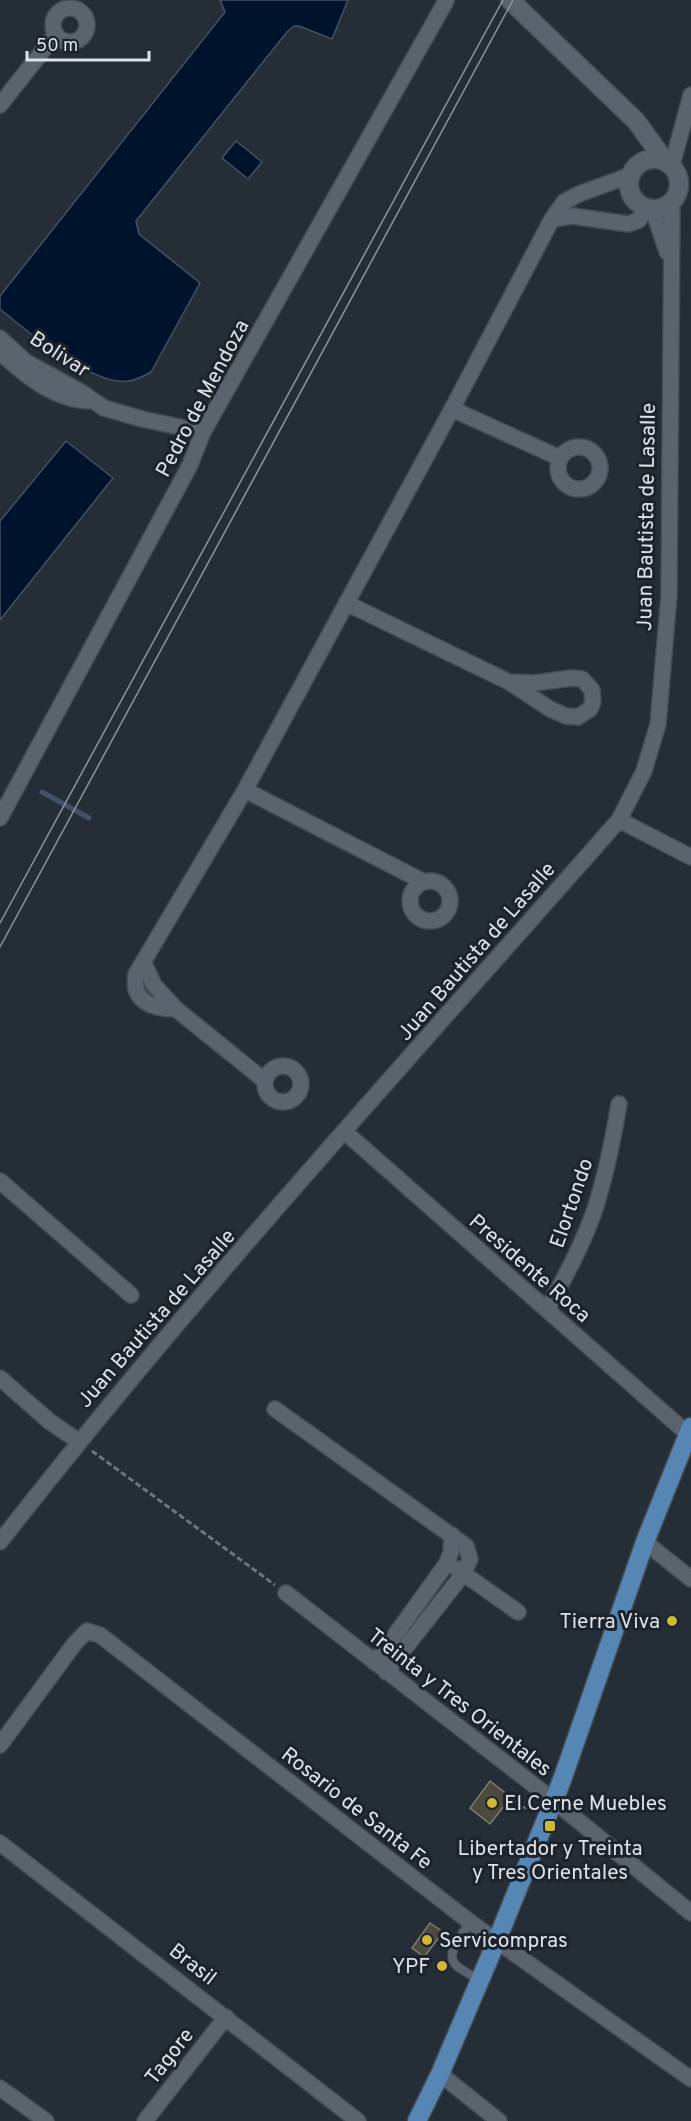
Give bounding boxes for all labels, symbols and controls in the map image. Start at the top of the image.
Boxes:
scale bar [27,24,148,62]
text: 50 m [36,35,78,58]
street label: Pedro de Mendoza [150,315,256,482]
street label: Bolivar [24,326,94,385]
street label: Juan Bautista de Lasalle [632,403,663,631]
street label: Juan Bautista de Lasalle [392,857,562,1047]
street label: Elortondo [544,1155,600,1252]
street label: Presidente Roca [463,1209,596,1329]
street label: Juan Bautista de Lasalle [72,1224,242,1414]
place label: Tierra Viva [560,1609,660,1636]
marker: Tierra Viva [665,1614,679,1628]
street label: Treinta y Tres Orientales [362,1623,556,1783]
street label: Rosario de Santa Fe [275,1742,437,1877]
place label: El Cerne Muebles [504,1791,667,1818]
marker: El Cerne Muebles [485,1796,499,1810]
marker: Libertador y Treinta y Tres Orientales [543,1819,557,1833]
place label: Libertador y Treinta y Tres Orientales [458,1836,642,1887]
place label: Servicompras [439,1928,568,1955]
marker: Servicompras [420,1933,434,1947]
street label: Brasil [163,1938,221,1992]
place label: YPF [392,1954,430,1981]
marker: YPF [435,1959,449,1973]
street label: Tagore [140,2023,201,2091]

